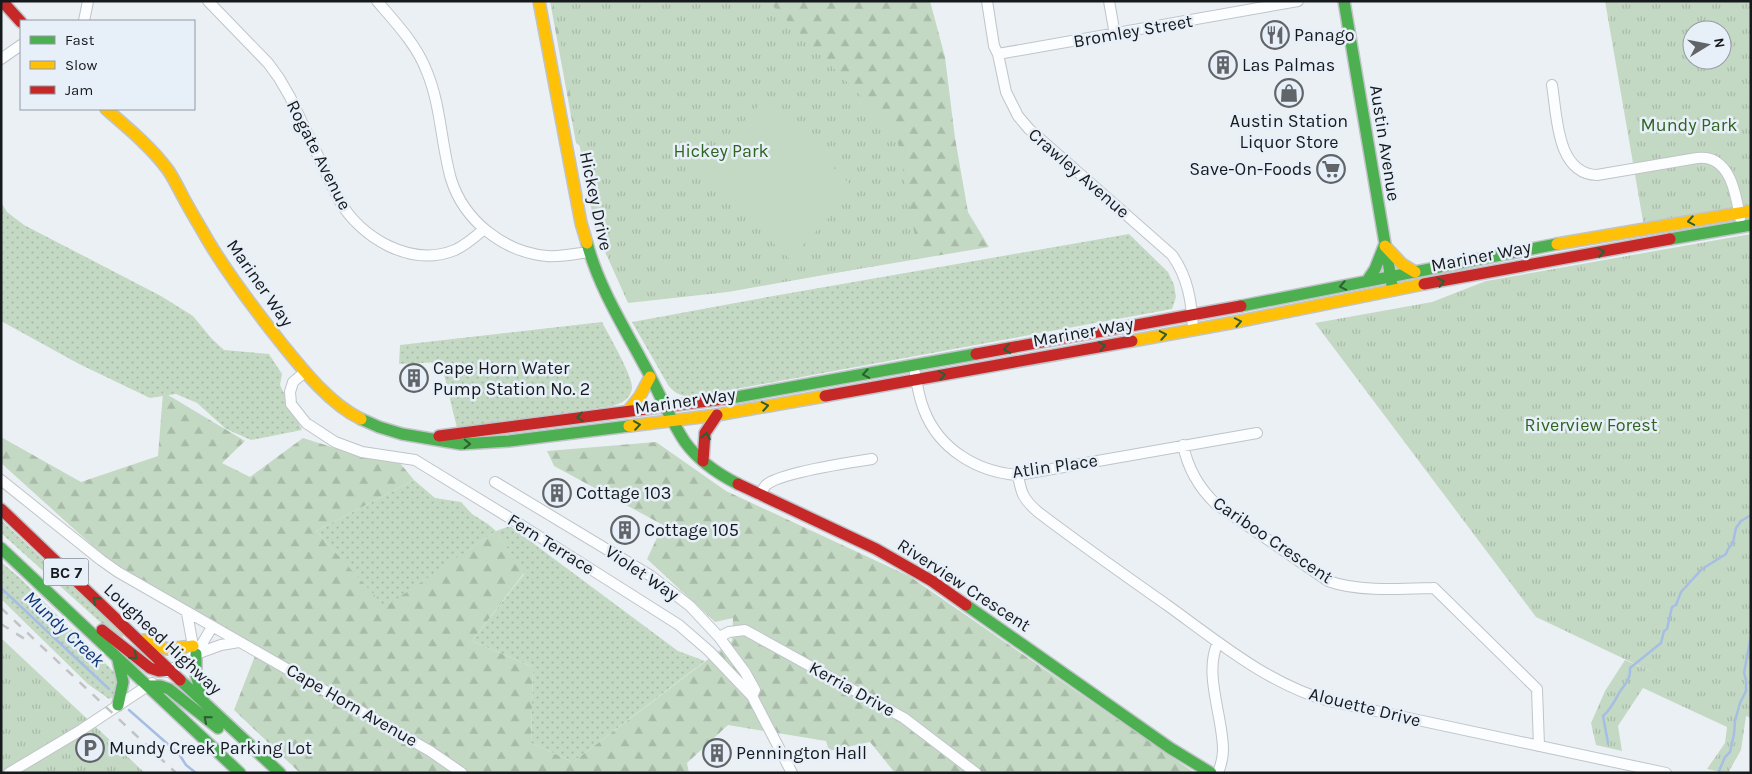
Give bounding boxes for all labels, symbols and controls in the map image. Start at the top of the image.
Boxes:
street label: Bromley Street [1072,10,1195,52]
legend [20,20,195,110]
restaurant icon: Panago [1260,20,1290,50]
north arrow [1682,20,1732,70]
place label: Panago [1294,24,1355,46]
text: Fast [65,31,95,49]
text: N [1710,36,1729,49]
building icon: Las Palmas [1208,50,1238,80]
place label: Las Palmas [1242,54,1335,76]
text: Slow [65,56,97,74]
shop icon: Austin Station Liquor Store [1274,78,1304,108]
text: Jam [65,81,93,99]
street label: Austin Avenue [1365,83,1405,203]
street label: Rogate Avenue [282,96,356,214]
place label: Austin Station Liquor Store [1230,110,1348,153]
park label: Mundy Park [1641,114,1737,136]
street label: Crawley Avenue [1024,123,1134,223]
park label: Hickey Park [673,140,769,162]
street label: Hickey Drive [575,149,617,253]
supermarket icon: Save-On-Foods [1316,154,1346,184]
place label: Save-On-Foods [1189,158,1312,180]
one-way arrow [1687,215,1695,225]
street label: Mariner Way [222,235,299,331]
street label: Mariner Way [1429,235,1534,277]
one-way arrow [1597,247,1605,257]
one-way arrow [1437,277,1446,288]
one-way arrow [1339,280,1348,291]
street label: Mariner Way [1031,312,1136,352]
one-way arrow [1233,317,1242,327]
one-way arrow [1159,331,1167,341]
one-way arrow [1097,342,1106,352]
one-way arrow [1003,343,1012,353]
place label: Cape Horn Water Pump Station No. 2 [433,357,590,400]
building icon: Cape Horn Water Pump Station No. 2 [399,363,429,393]
one-way arrow [861,369,870,379]
one-way arrow [938,371,946,381]
street label: Mariner Way [633,383,738,419]
one-way arrow [760,402,769,412]
one-way arrow [575,411,583,422]
park label: Riverview Forest [1525,414,1658,436]
one-way arrow [632,421,641,431]
one-way arrow [700,432,711,441]
one-way arrow [463,439,471,449]
street label: Atlin Place [1011,449,1099,483]
building icon: Cottage 103 [542,478,572,508]
place label: Cottage 103 [576,482,671,504]
street label: Cariboo Crescent [1209,492,1337,588]
street label: Fern Terrace [504,509,598,579]
building icon: Cottage 105 [610,515,640,545]
place label: Cottage 105 [644,519,739,541]
street label: Riverview Crescent [893,534,1035,636]
street label: Violet Way [601,540,684,606]
road number: BC 7 [44,558,88,586]
street label: Lougheed Highway [99,579,227,700]
water label: Mundy Creek [19,586,109,672]
one-way arrow [92,597,101,606]
one-way arrow [128,650,137,658]
street label: Kerria Drive [805,656,899,722]
street label: Cape Horn Avenue [283,659,421,751]
street label: Alouette Drive [1307,682,1423,732]
one-way arrow [204,717,213,725]
parking icon: Mundy Creek Parking Lot [75,733,105,763]
place label: Mundy Creek Parking Lot [109,737,312,759]
building icon: Pennington Hall [702,738,732,768]
place label: Pennington Hall [736,742,867,764]

